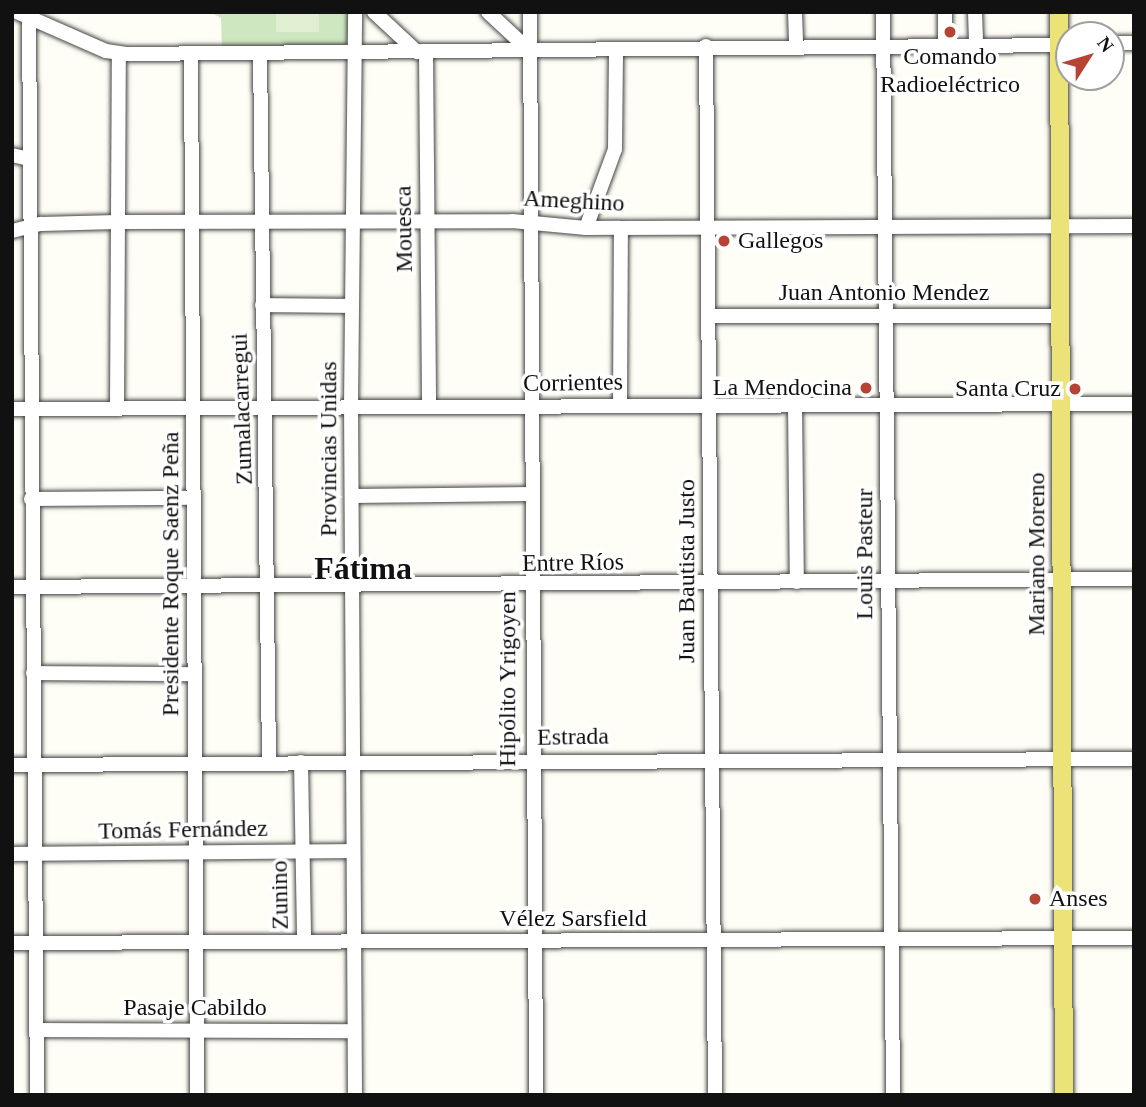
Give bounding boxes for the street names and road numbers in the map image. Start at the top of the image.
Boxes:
street label: Ameghino [523,184,625,218]
street label: Mouesca [389,185,419,273]
street label: Juan Antonio Mendez [778,279,990,307]
street label: Zumalacarregui [225,333,259,485]
street label: Provincias Unidas [315,361,343,537]
street label: Corrientes [523,368,623,398]
street label: Presidente Roque Saenz Peña [157,432,185,716]
street label: Mariano Moreno [1023,472,1051,636]
street label: Juan Bautista Justo [673,479,701,663]
street label: Louis Pasteur [851,488,879,620]
street label: Entre Ríos [522,548,624,578]
street label: Hipólito Yrigoyen [494,591,522,767]
street label: Estrada [537,722,609,752]
street label: Tomás Fernández [98,814,268,846]
street label: Zunino [265,860,295,930]
street label: Vélez Sarsfield [499,905,647,933]
street label: Pasaje Cabildo [123,994,267,1022]

